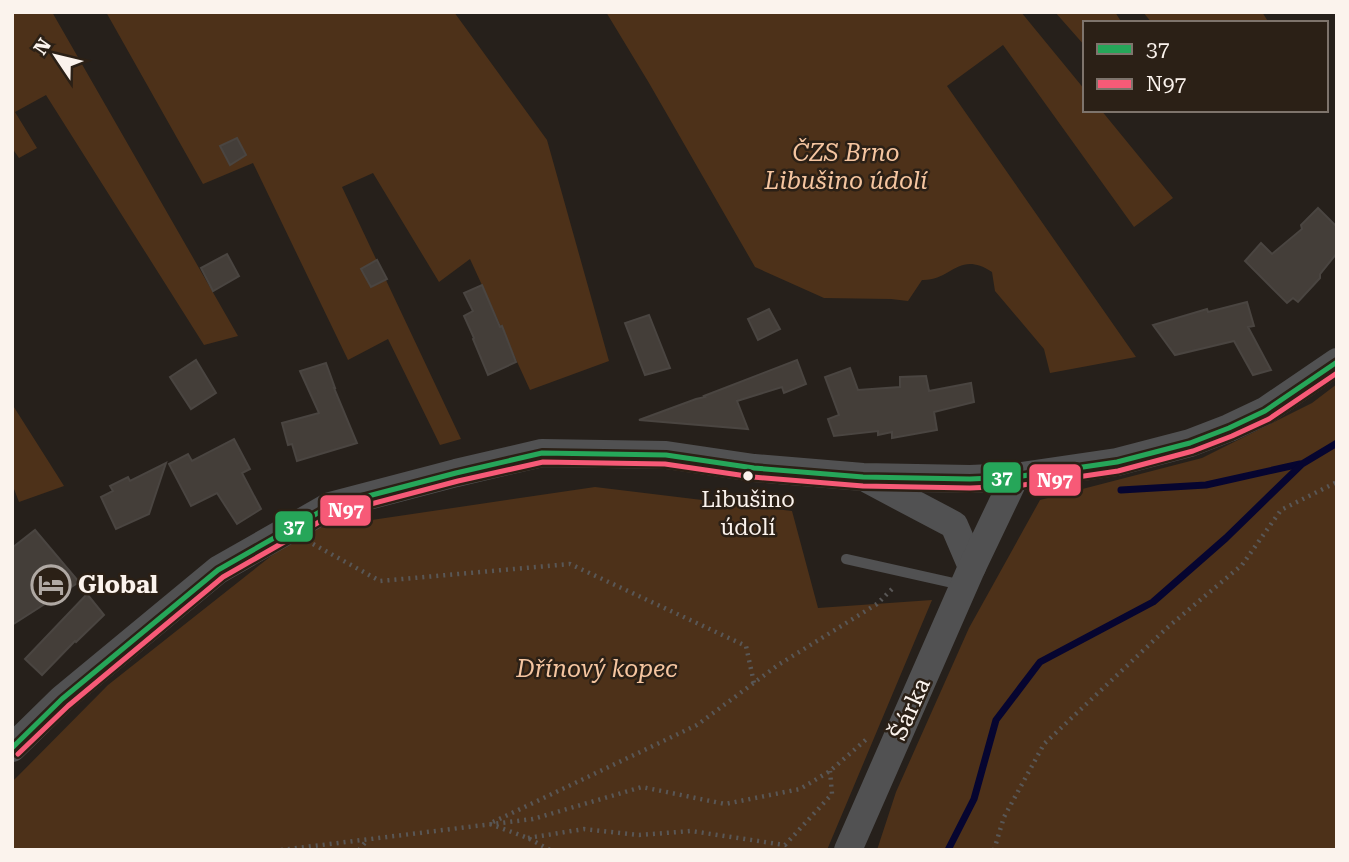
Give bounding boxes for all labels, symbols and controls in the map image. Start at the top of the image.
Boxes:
north arrow [21,21,91,91]
legend [1083,21,1328,112]
text: N [29,34,56,59]
text: 37 [1146,37,1170,61]
text: N97 [1146,72,1187,96]
park label: ČZS Brno Libušino údolí [763,138,928,195]
line badge: 37 [982,461,1022,494]
line badge: N97 [1028,463,1082,497]
text: 37 [991,466,1013,489]
marker: Libušino údolí [741,469,755,483]
text: N97 [1037,469,1073,492]
place label: Libušino údolí [701,487,795,540]
line badge: N97 [319,494,372,527]
text: N97 [328,499,364,522]
line badge: 37 [274,510,314,543]
text: 37 [283,515,305,538]
hotel icon: Global [30,564,72,606]
place label: Global [78,571,158,599]
park label: Dřínový kopec [515,655,678,683]
street label: Šárka [883,673,936,745]

